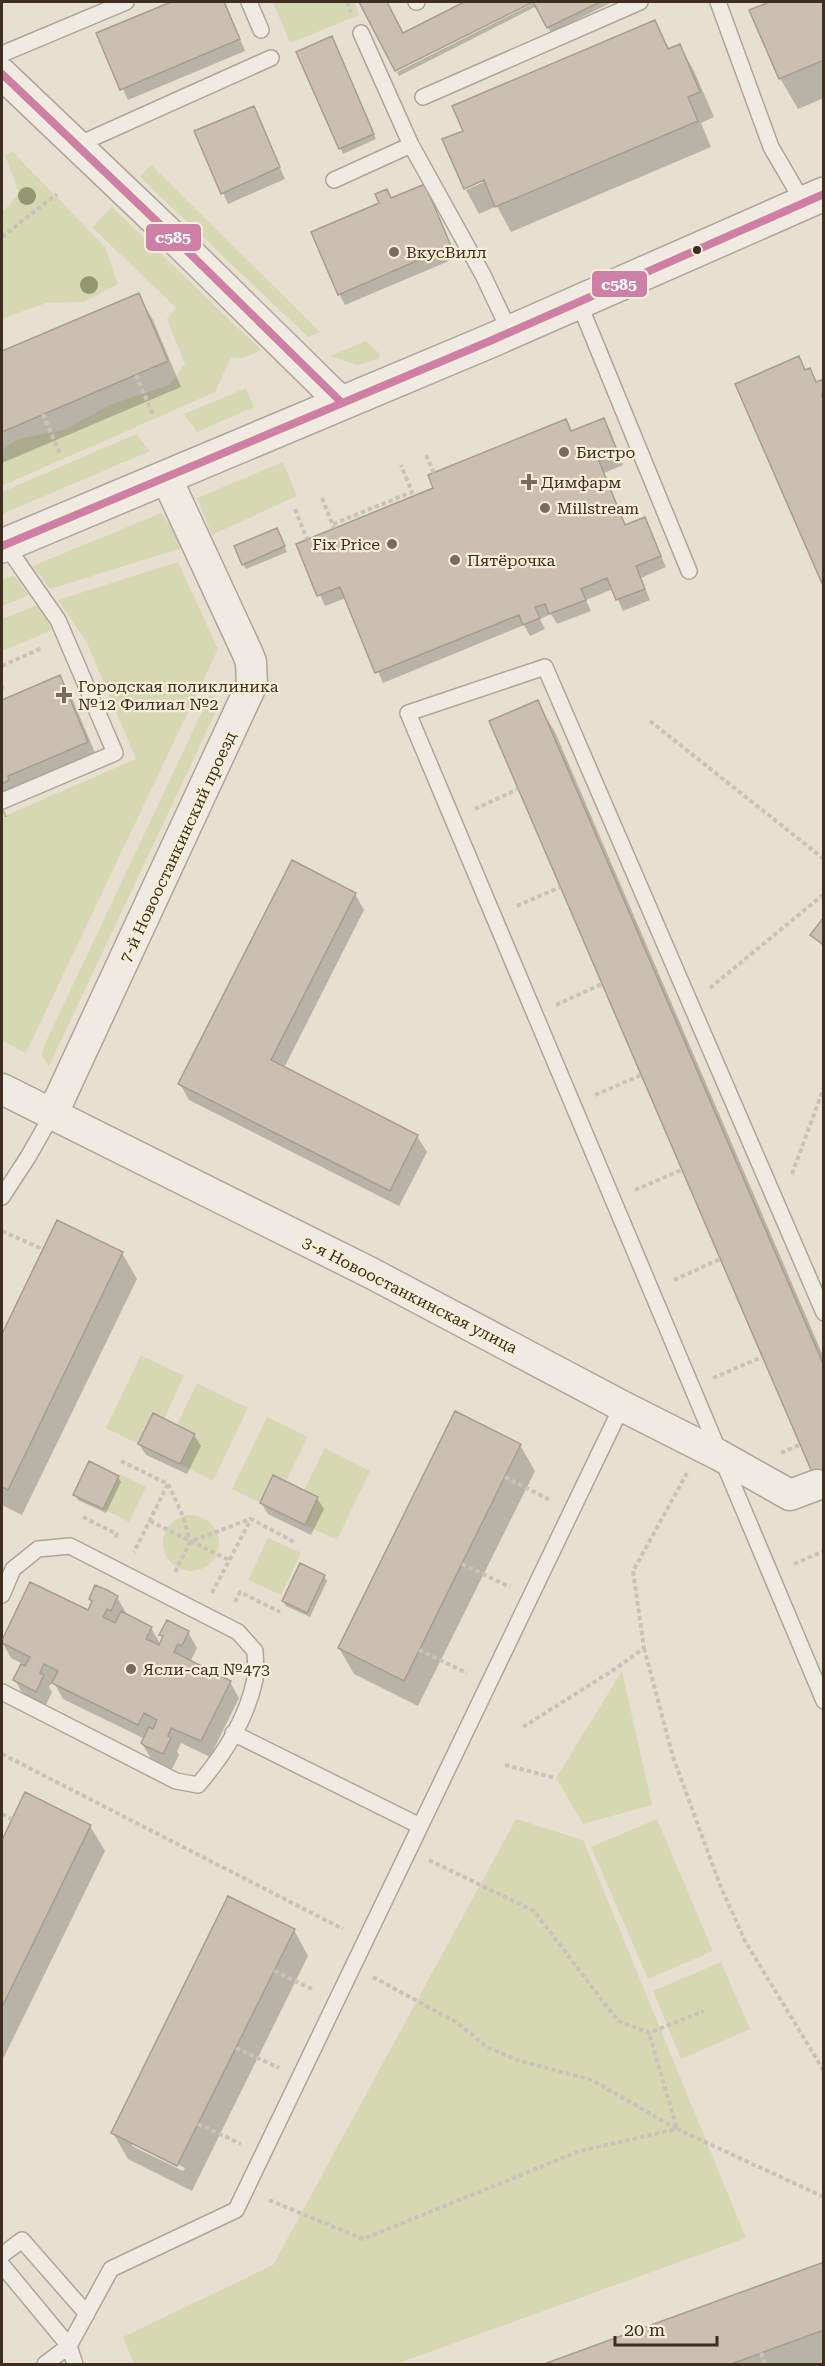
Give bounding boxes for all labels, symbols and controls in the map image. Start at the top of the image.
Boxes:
line badge: с585 [145,223,202,252]
text: с585 [155,228,191,247]
place label: ВкусВилл [406,243,487,262]
unlabelled marker [691,244,703,256]
marker: ВкусВилл [387,245,401,259]
line badge: с585 [591,270,648,298]
text: с585 [601,275,637,294]
place label: Бистро [576,443,635,462]
marker: Бистро [557,445,571,459]
place label: Димфарм [541,473,621,492]
marker: Димфарм [522,475,536,489]
place label: Millstream [557,499,640,518]
marker: Millstream [538,501,552,515]
place label: Fix Price [312,535,380,554]
marker: Fix Price [385,537,399,551]
place label: Пятёрочка [467,551,555,570]
marker: Пятёрочка [448,553,462,567]
place label: Городская поликлиника №12 Филиал №2 [78,677,279,714]
marker: Городская поликлиника №12 Филиал №2 [55,686,73,704]
street label: 7-й Новоостанкинский проезд [116,728,240,966]
street label: 3-я Новоостанкинская улица [300,1232,521,1358]
place label: Ясли-сад №473 [143,1660,270,1679]
marker: Ясли-сад №473 [124,1662,138,1676]
scale bar [615,2309,717,2347]
text: 20 m [624,2319,665,2340]

